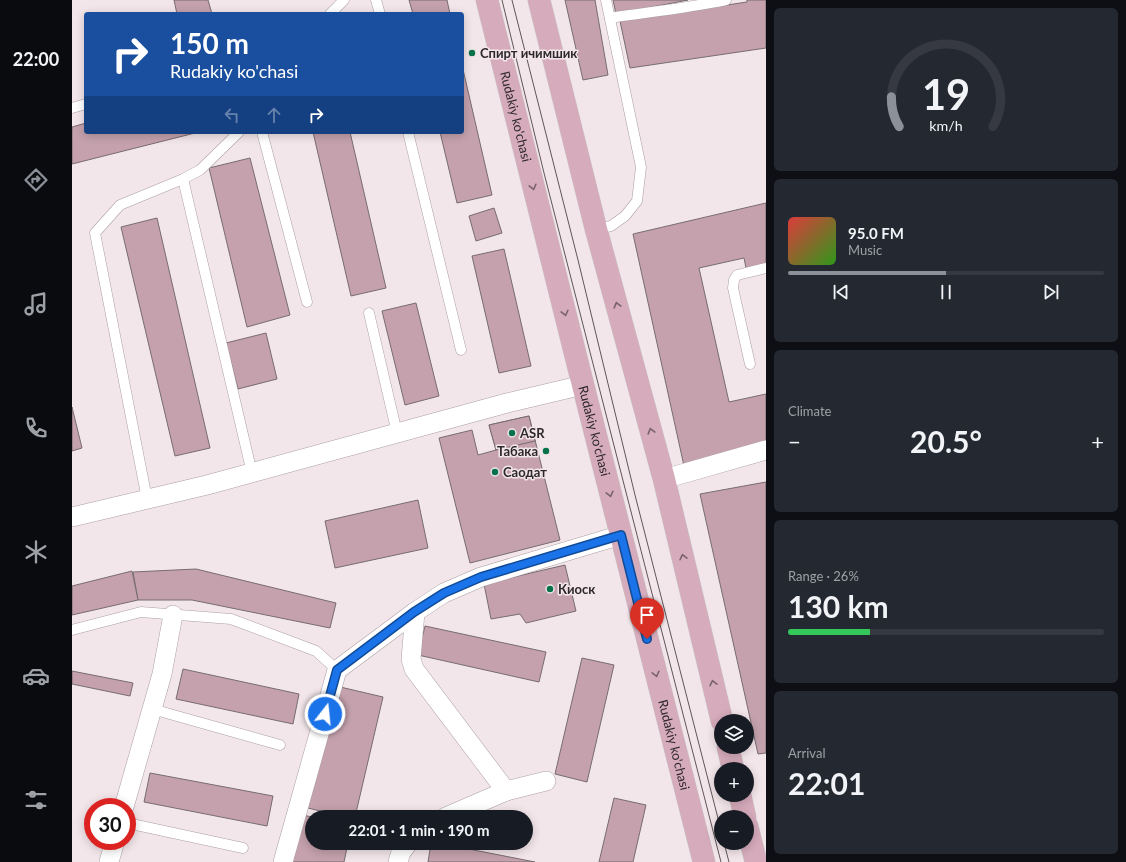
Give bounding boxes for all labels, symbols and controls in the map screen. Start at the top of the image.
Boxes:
text: 150 m [170,26,249,60]
icon: right [104,28,156,80]
place label: Спирт ичимшик [480,45,577,61]
text: 22:00 [13,48,59,70]
marker: Спирт ичимшик [467,48,477,58]
text: Rudakiy ko'chasi [170,60,298,82]
street label: Rudakiy ko'chasi [497,69,535,163]
text: 19 [922,69,970,119]
icon: left [221,104,243,126]
icon: ahead [263,104,285,126]
icon: right [305,104,327,126]
text: km/h [929,117,963,134]
icon: directions [22,166,50,194]
one-way arrow [529,184,537,190]
text: 95.0 FM [848,224,904,242]
text: Music [848,242,882,258]
icon: previous [830,281,852,303]
icon: pause [935,281,957,303]
icon: next [1040,281,1062,303]
icon: music [22,290,50,318]
one-way arrow [613,302,622,309]
one-way arrow [560,310,568,317]
street label: Rudakiy ko'chasi [575,384,614,478]
text: Climate [788,403,831,419]
icon: phone [22,414,50,442]
text: 20.5° [910,423,982,459]
place label: ASR [519,425,545,441]
one-way arrow [647,427,656,434]
marker: ASR [507,428,517,438]
text: − [788,428,801,455]
text: + [1091,428,1104,455]
place label: Табака [497,443,538,459]
marker: Табака [541,446,551,456]
place label: Саодат [503,464,547,480]
marker: Саодат [490,467,500,477]
one-way arrow [605,490,614,497]
icon: climate [22,538,50,566]
one-way arrow [679,553,687,560]
text: Range · 26% [788,568,859,584]
place label: Киоск [558,581,595,597]
marker: Киоск [545,584,555,594]
text: 130 km [788,588,889,624]
pin [630,598,664,639]
icon: arrive [636,604,658,626]
icon: car [22,662,50,690]
one-way arrow [652,671,660,677]
one-way arrow [709,680,717,686]
position arrow [304,693,346,735]
street label: Rudakiy ko'chasi [655,698,693,792]
map controls [714,714,754,850]
button: layers [714,714,754,754]
text: Arrival [788,745,825,761]
button: + [714,762,754,802]
text: 22:01 [788,765,865,801]
icon: filters [22,786,50,814]
speed limit sign: 30 [84,798,136,850]
button: − [714,810,754,850]
text: 22:01 · 1 min · 190 m [349,821,489,839]

